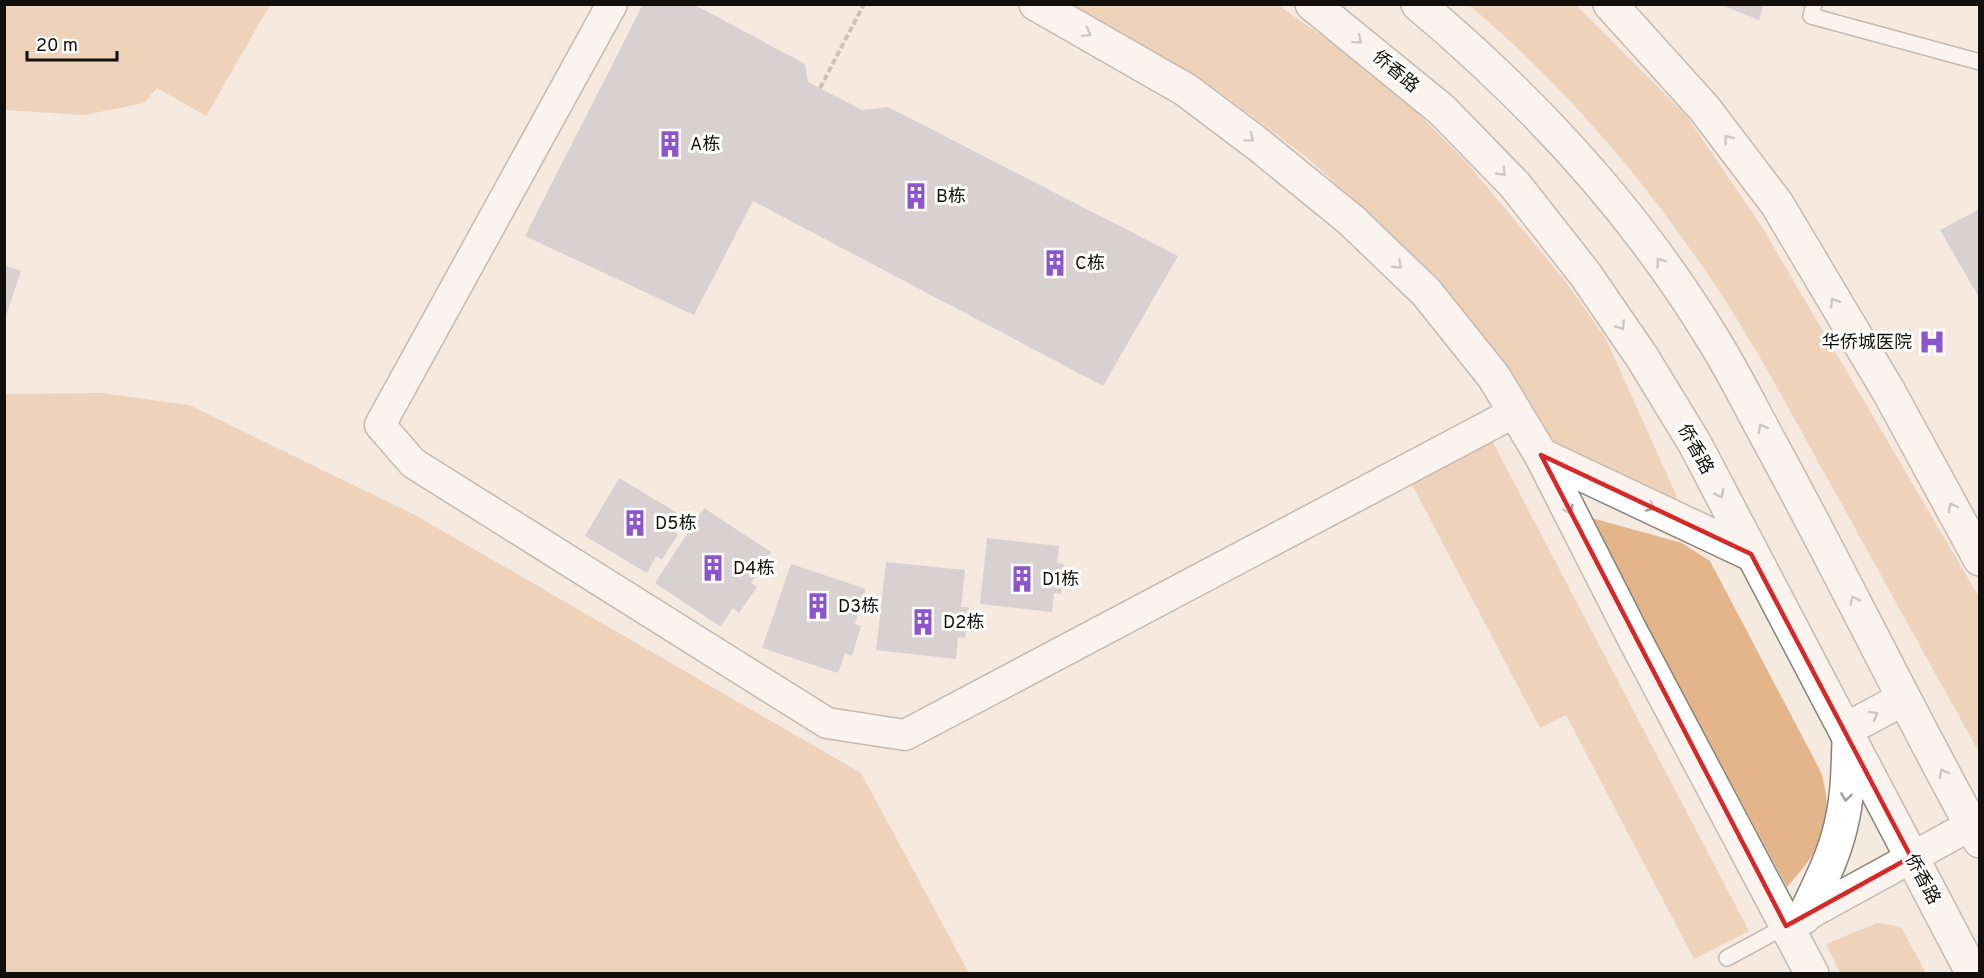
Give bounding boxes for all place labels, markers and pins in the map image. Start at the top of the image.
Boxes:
building icon: A栋 [655,129,685,159]
place label: A栋 [690,134,720,157]
building icon: B栋 [901,181,931,211]
place label: B栋 [936,186,966,209]
building icon: C栋 [1040,248,1070,278]
place label: C栋 [1075,253,1105,276]
hospital icon: 华侨城医院 [1917,327,1947,357]
place label: 华侨城医院 [1822,332,1912,355]
building icon: D5栋 [620,508,650,538]
place label: D5栋 [655,513,696,536]
building icon: D4栋 [698,553,728,583]
place label: D4栋 [733,558,774,581]
building icon: D1栋 [1007,564,1037,594]
place label: D1栋 [1042,569,1079,592]
building icon: D3栋 [803,591,833,621]
place label: D3栋 [838,596,879,619]
building icon: D2栋 [908,607,938,637]
place label: D2栋 [943,612,984,635]

